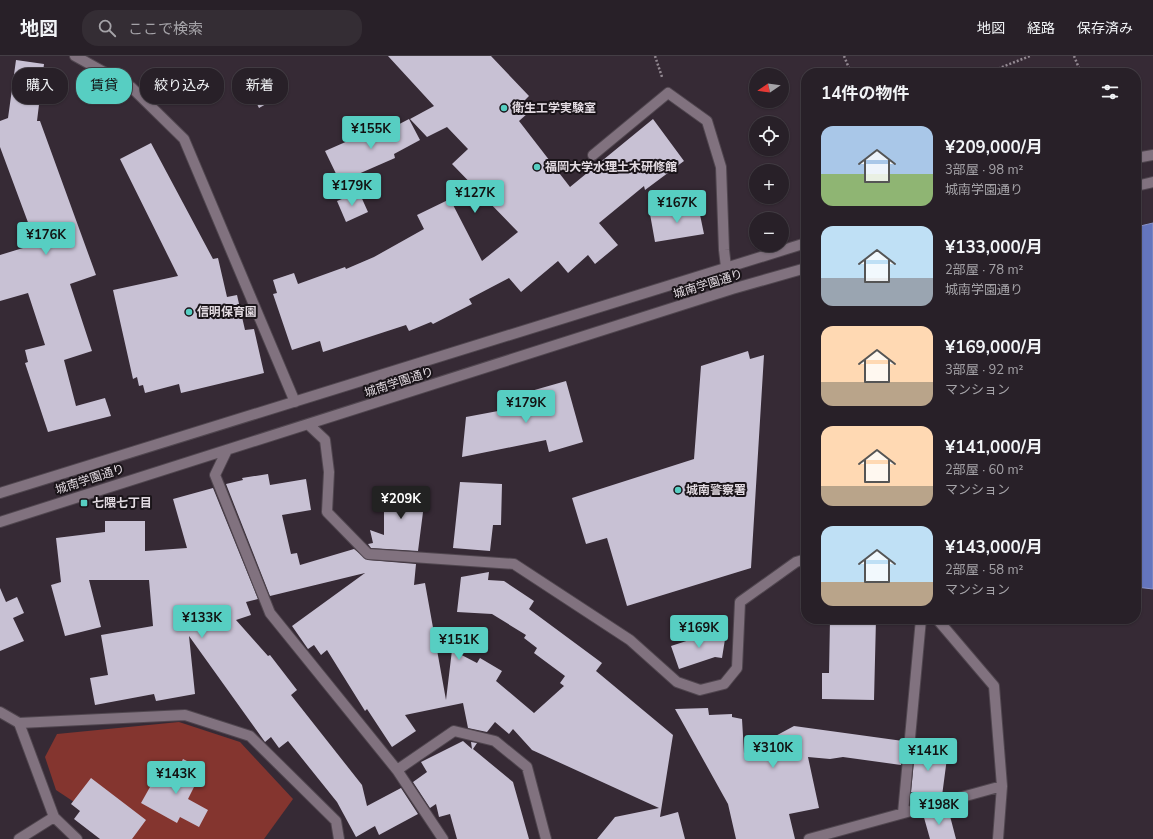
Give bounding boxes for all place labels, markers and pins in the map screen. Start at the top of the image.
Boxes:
place label: 衛生工学実験室 [512,100,596,116]
marker: 衛生工学実験室 [499,103,509,113]
pin: ¥155K [343,116,399,150]
place label: 福岡大学水理土木研修館 [545,159,677,175]
marker: 福岡大学水理土木研修館 [532,162,542,172]
pin: ¥179K [324,173,380,207]
pin: ¥127K [447,180,503,214]
pin: ¥167K [649,190,705,224]
pin: ¥176K [18,222,74,256]
place label: 信明保育園 [197,304,257,320]
marker: 信明保育園 [184,307,194,317]
pin: ¥179K [498,390,554,424]
place label: 城南警察署 [686,482,746,498]
marker: 城南警察署 [673,485,683,495]
pin: ¥209K [373,486,429,520]
place label: 七隈七丁目 [92,495,152,511]
marker: 七隈七丁目 [79,498,89,508]
pin: ¥133K [174,605,230,639]
pin: ¥169K [671,615,727,649]
pin: ¥151K [431,627,487,661]
pin: ¥310K [745,735,801,769]
pin: ¥141K [900,738,956,772]
pin: ¥143K [148,761,204,795]
pin: ¥198K [911,792,967,826]

